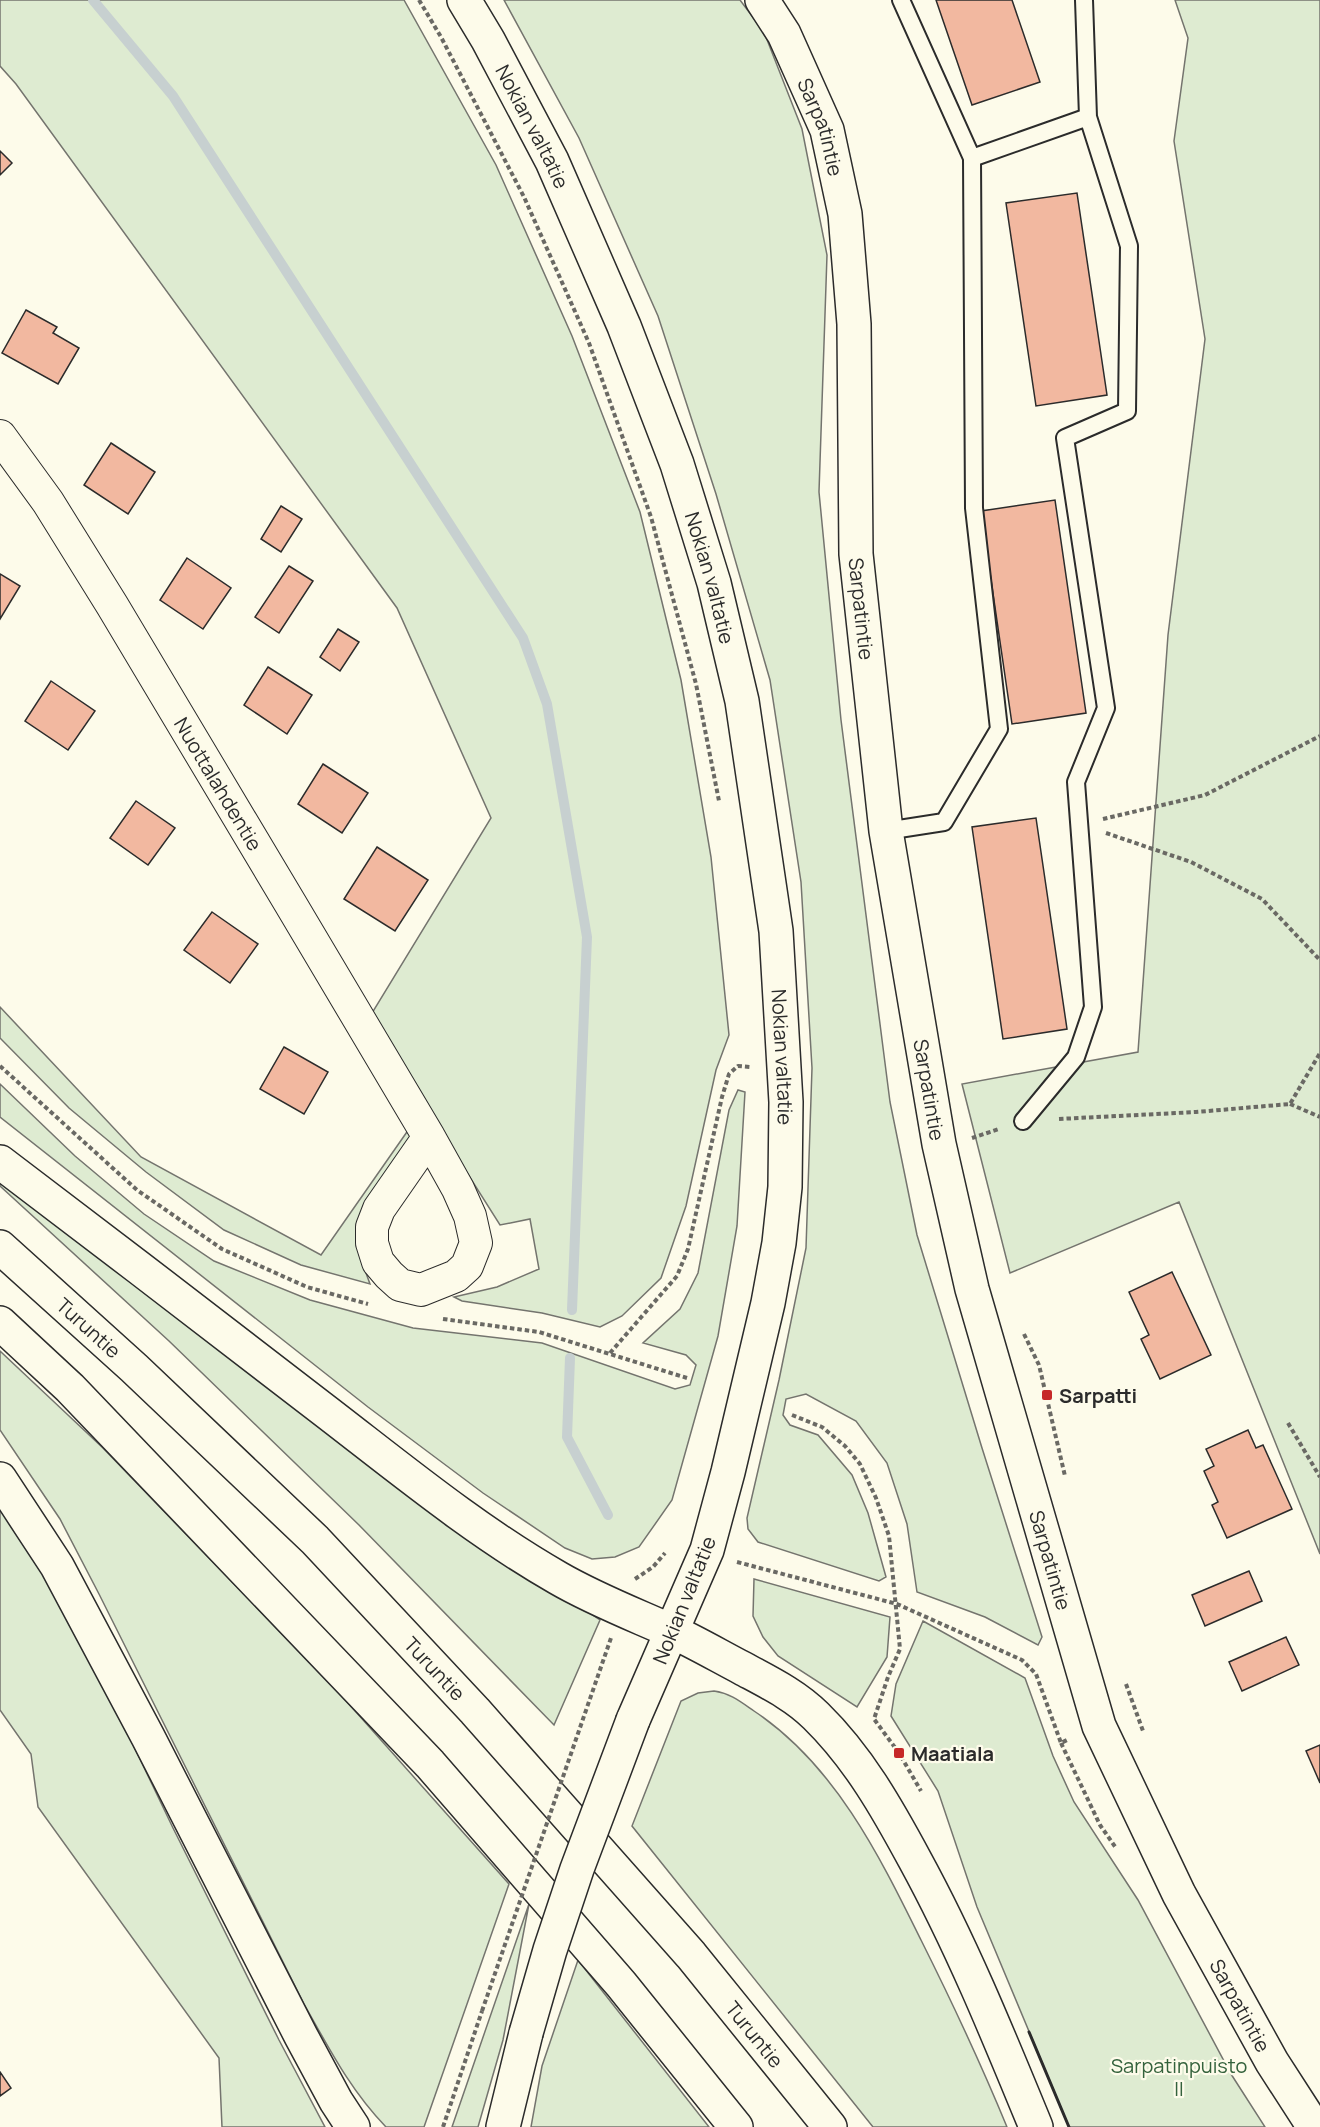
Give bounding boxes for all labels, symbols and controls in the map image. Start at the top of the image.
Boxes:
street label: Nokian valtatie [490,60,576,193]
street label: Sarpatintie [792,73,850,178]
street label: Nokian valtatie [679,508,741,646]
street label: Sarpatintie [843,556,881,661]
street label: Nuottalahdentie [169,712,269,855]
street label: Nokian valtatie [766,988,800,1125]
street label: Sarpatintie [908,1037,952,1143]
street label: Turuntie [51,1291,127,1364]
place label: Sarpatti [1059,1382,1137,1409]
marker: Sarpatti [1040,1388,1054,1402]
street label: Sarpatintie [1023,1507,1078,1613]
street label: Nokian valtatie [646,1532,722,1668]
street label: Turuntie [399,1631,472,1706]
place label: Maatiala [911,1740,994,1767]
marker: Maatiala [892,1746,906,1760]
street label: Sarpatintie [1204,1954,1277,2057]
street label: Turuntie [720,1995,790,2073]
park label: Sarpatinpuisto II [1111,2052,1247,2102]

